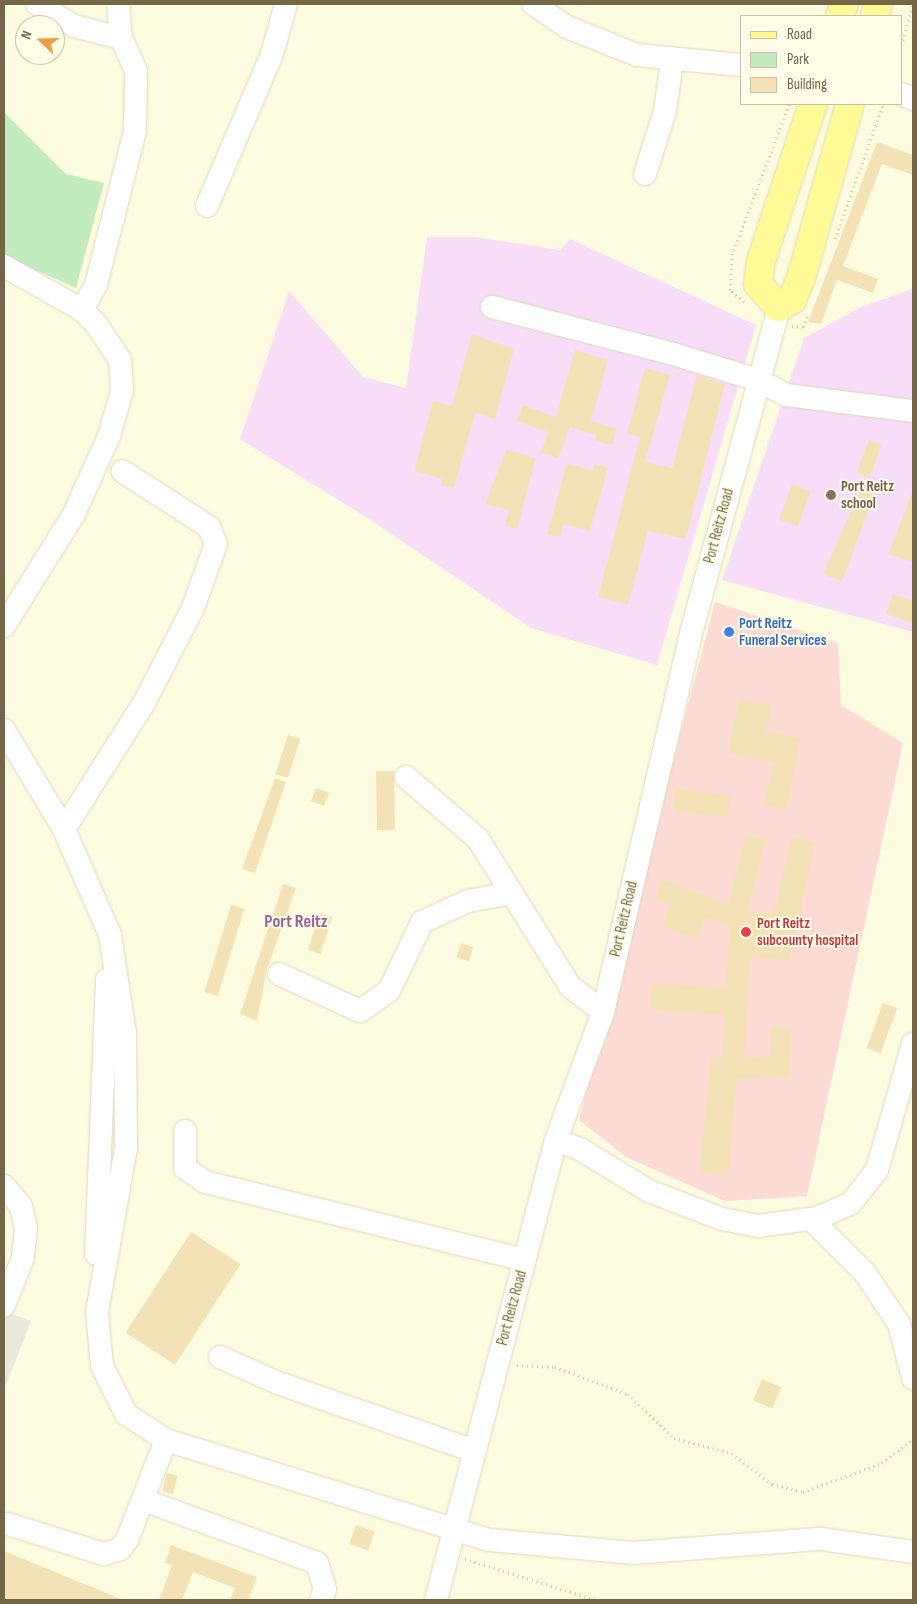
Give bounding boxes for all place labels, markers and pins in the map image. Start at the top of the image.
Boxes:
place label: Port Reitz school [841,477,894,512]
marker: Port Reitz school [825,489,837,501]
place label: Port Reitz Funeral Services [739,614,826,649]
marker: Port Reitz Funeral Services [723,626,735,638]
place label: Port Reitz subcounty hospital [757,914,858,949]
marker: Port Reitz subcounty hospital [739,925,753,939]

